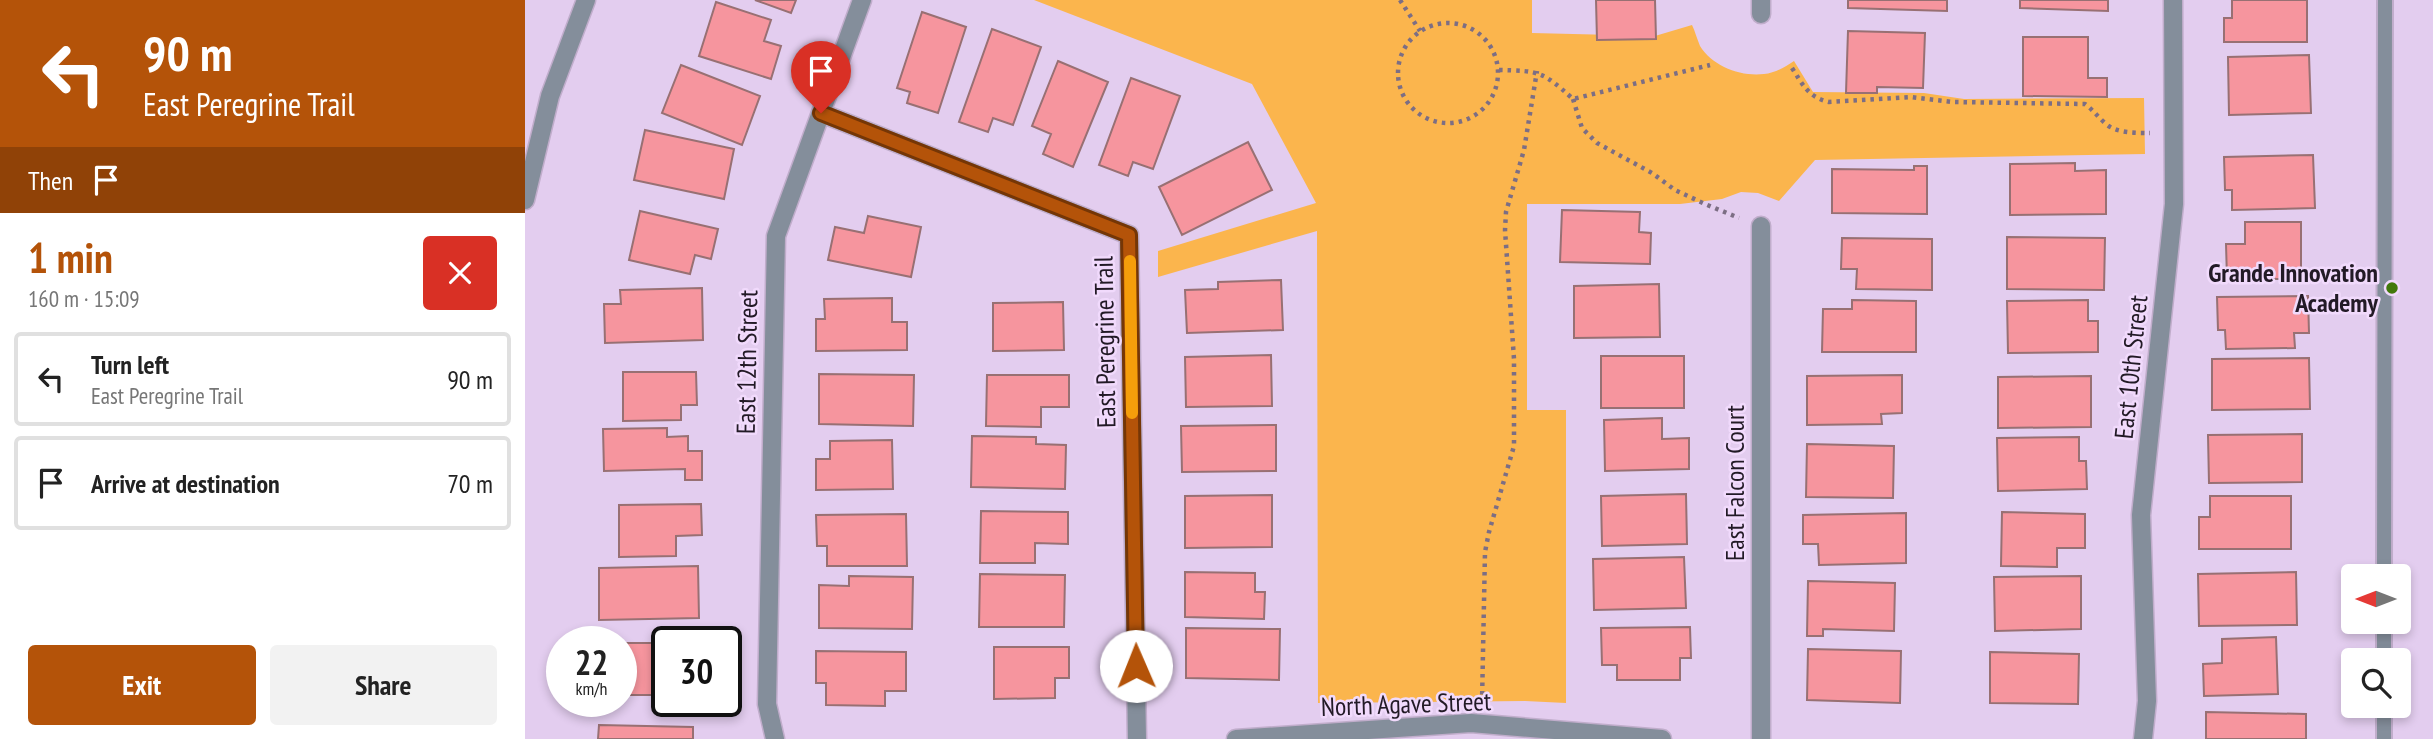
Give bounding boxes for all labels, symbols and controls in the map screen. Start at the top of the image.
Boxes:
text: 90 m [143,21,232,85]
icon: left [28,28,119,119]
pin [791,41,851,113]
icon: arrive [802,52,840,90]
text: East Peregrine Trail [143,83,355,125]
icon: arrive [87,161,125,199]
text: Then [28,164,73,197]
text: 1 min [28,230,113,285]
button: close [423,236,497,310]
street label: East Peregrine Trail [1087,256,1122,428]
place label: Grande Innovation Academy [2208,256,2379,319]
marker: Grande Innovation Academy [2384,280,2400,296]
text: 160 m · 15:09 [28,284,140,313]
street label: East 12th Street [729,290,764,434]
street label: East 10th Street [2107,293,2154,440]
text: Turn left [91,348,169,381]
icon: left [32,360,70,398]
text: 90 m [447,363,493,396]
text: East Peregrine Trail [91,381,243,410]
street label: East Falcon Court [1718,405,1751,561]
icon: arrive [32,464,70,502]
text: Arrive at destination [91,467,280,500]
text: 70 m [447,467,493,500]
north arrow [2341,564,2411,634]
map controls [2341,564,2411,718]
speed limit sign: 30 [651,626,742,717]
position arrow [1099,629,1173,703]
text: 22 [575,639,608,685]
button: Exit [28,645,256,725]
button: Share [270,645,497,725]
button: search [2341,648,2411,718]
text: km/h [576,677,607,700]
street label: North Agave Street [1320,684,1492,723]

